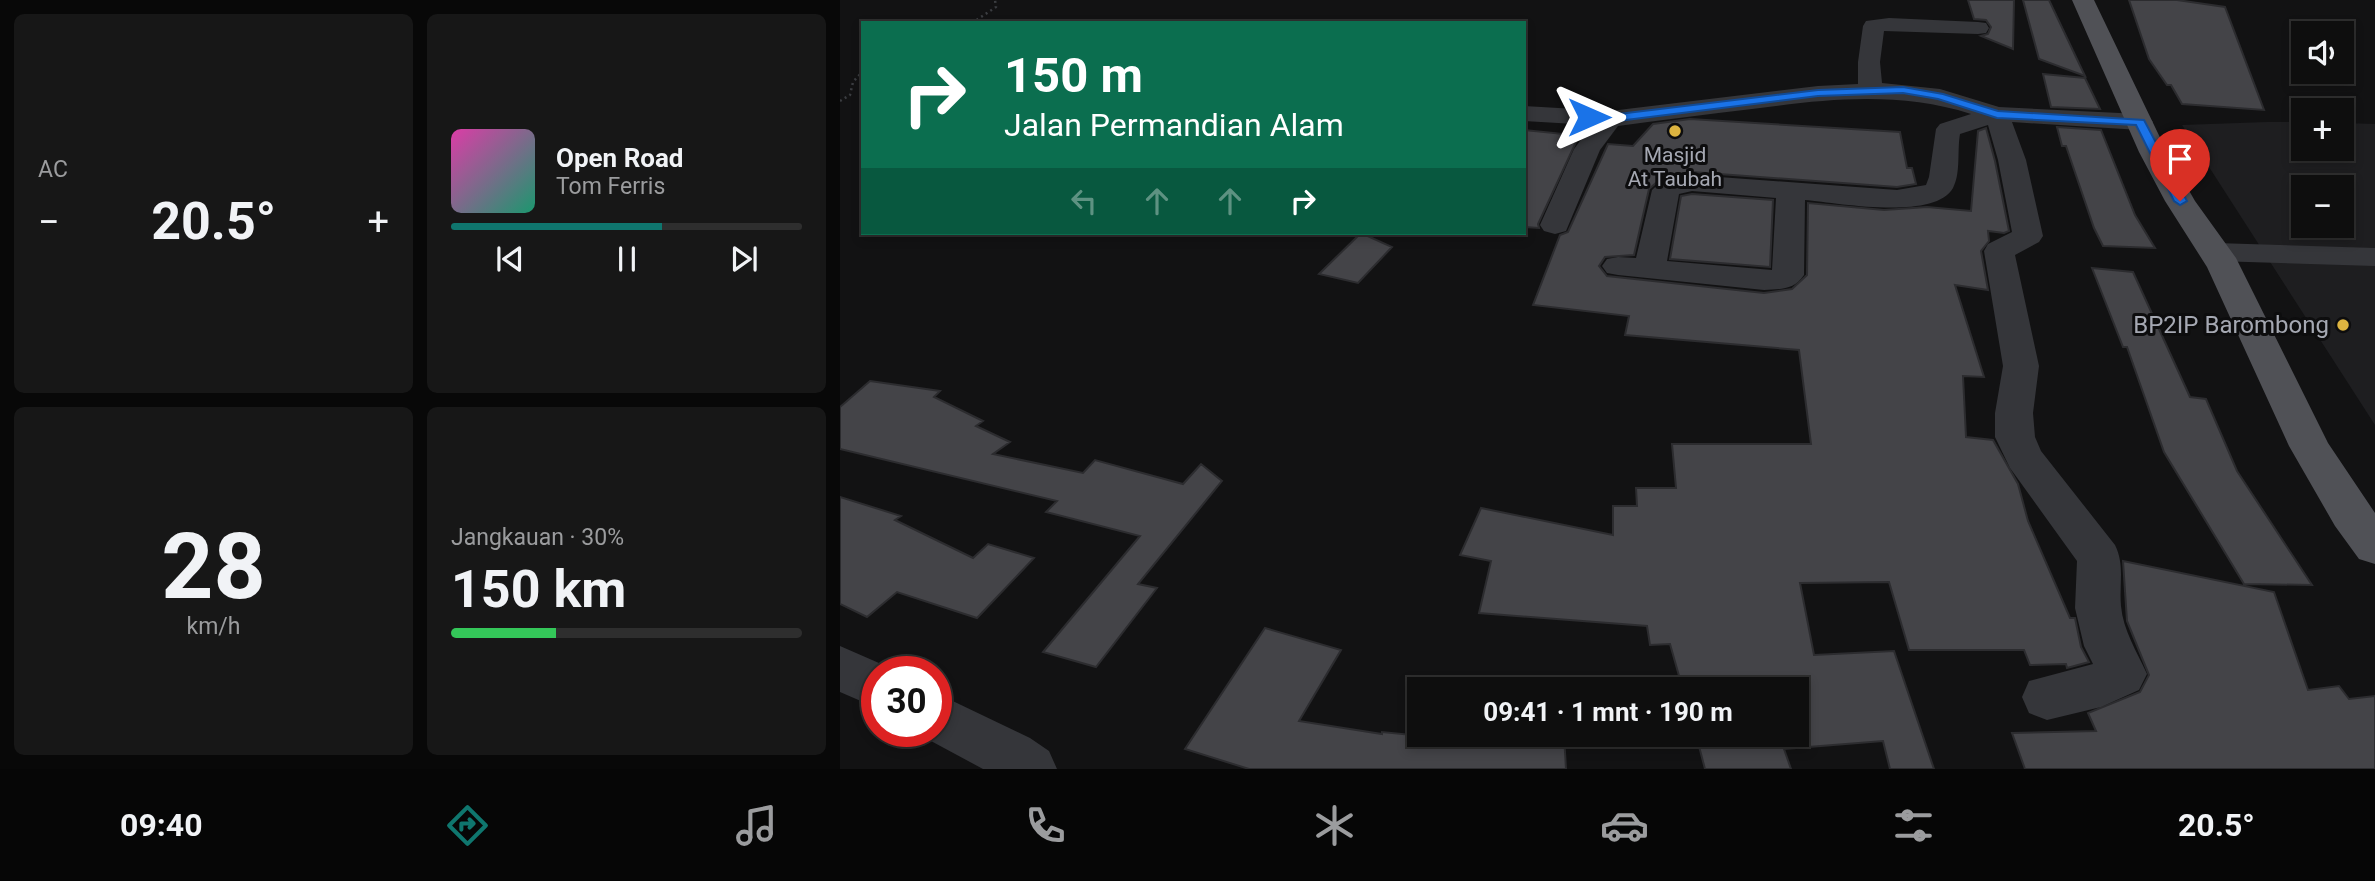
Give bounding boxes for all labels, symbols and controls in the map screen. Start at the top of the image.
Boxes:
map controls [2291,21,2354,238]
button: sound [2291,21,2354,84]
text: 150 m [1004,47,1143,104]
icon: right [889,49,980,140]
position arrow [1552,80,1626,154]
button: + [2291,98,2354,161]
text: Jalan Permandian Alam [1004,106,1344,144]
marker: Masjid At Taubah [1667,123,1683,139]
pin [2150,129,2210,201]
icon: arrive [2161,140,2199,178]
text: Open Road [556,143,684,173]
place label: Masjid At Taubah [1628,143,1722,191]
text: AC [38,156,68,183]
text: Tom Ferris [556,173,665,200]
button: − [2291,175,2354,238]
icon: left [1065,182,1103,220]
icon: ahead [1138,182,1176,220]
icon: ahead [1211,182,1249,220]
icon: right [1284,182,1322,220]
text: 20.5° [151,191,276,252]
text: − [38,200,60,244]
text: + [367,200,389,244]
icon: previous [491,240,529,278]
icon: pause [608,240,646,278]
icon: next [725,240,763,278]
place label: BP2IP Barombong [2133,311,2329,339]
marker: BP2IP Barombong [2335,317,2351,333]
text: 28 [161,514,266,620]
text: Jangkauan · 30% [451,524,624,551]
text: 150 km [451,559,626,620]
text: km/h [187,613,241,640]
speed limit sign: 30 [861,656,952,747]
text: 09:41 · 1 mnt · 190 m [1483,697,1733,727]
icon: directions [443,801,492,850]
icon: music [732,801,781,850]
icon: phone [1021,801,1070,850]
icon: climate [1310,801,1359,850]
icon: car [1600,801,1649,850]
icon: filters [1889,801,1938,850]
text: 09:40 [120,806,203,844]
text: 20.5° [2178,806,2255,844]

